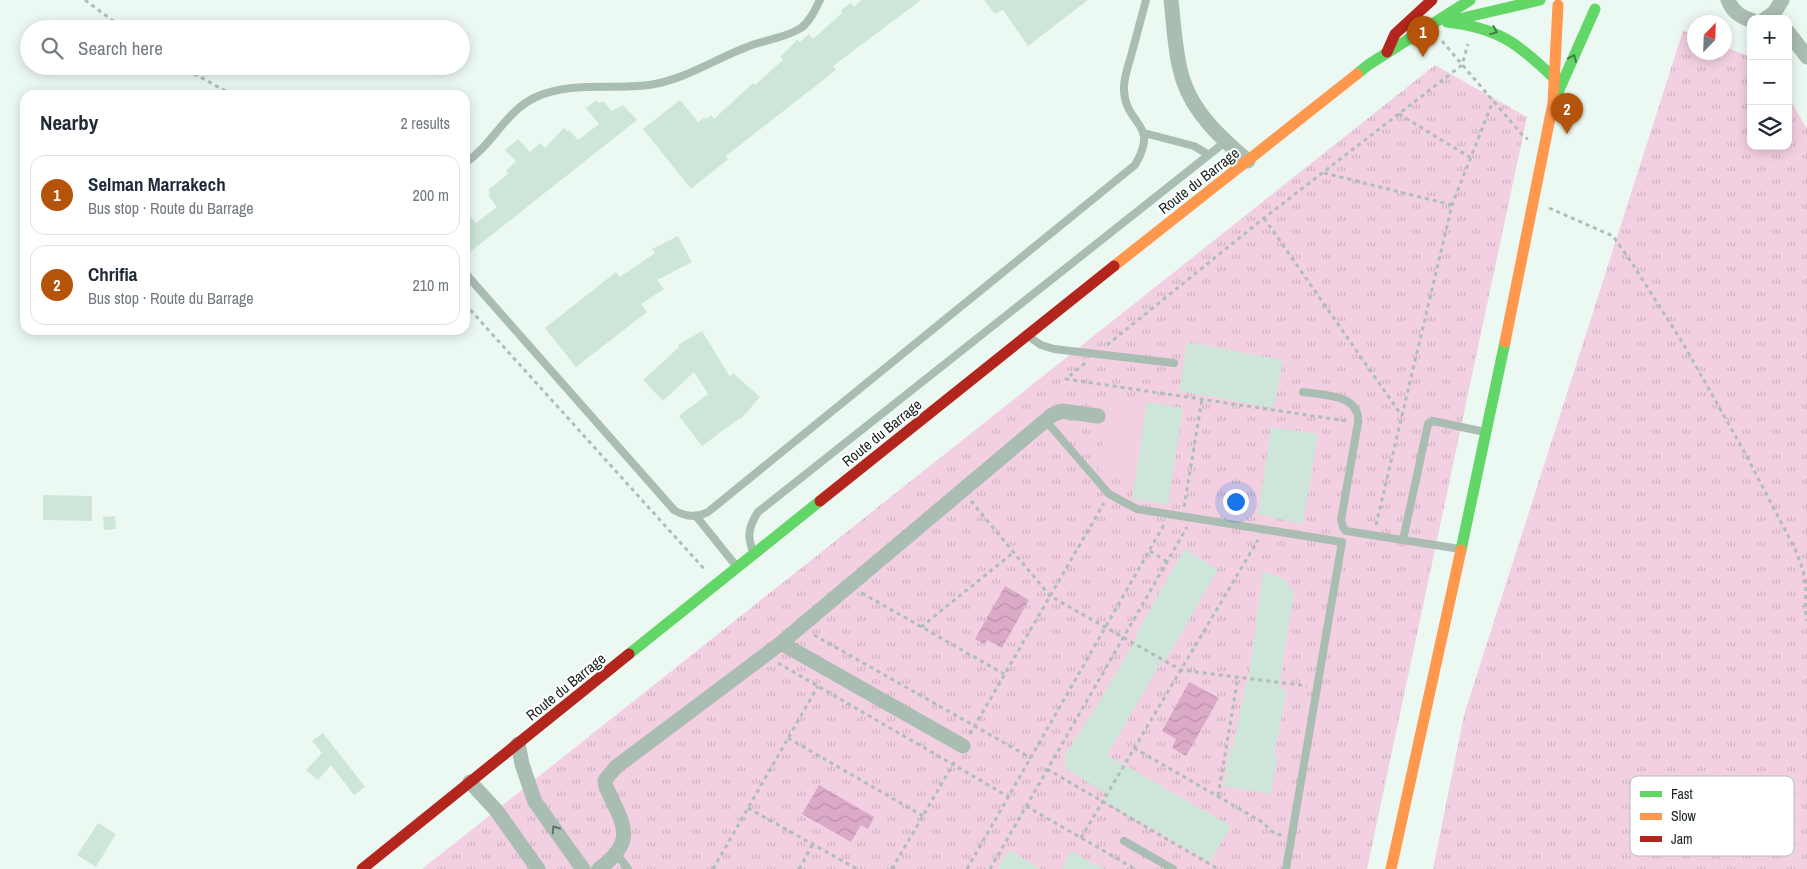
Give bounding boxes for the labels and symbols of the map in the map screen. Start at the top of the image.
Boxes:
north arrow [1687,15,1732,60]
pin: 1 [1407,16,1439,57]
one-way arrow [1489,25,1498,36]
one-way arrow [1566,54,1577,63]
pin: 2 [1551,93,1583,134]
street label: Route du Barrage [1154,142,1244,219]
street label: Route du Barrage [837,394,926,471]
your location [1223,489,1249,515]
street label: Route du Barrage [521,648,610,725]
legend [1630,776,1794,856]
text: Fast [1671,785,1693,803]
text: Slow [1671,807,1697,825]
one-way arrow [552,825,561,835]
text: Jam [1671,830,1693,848]

